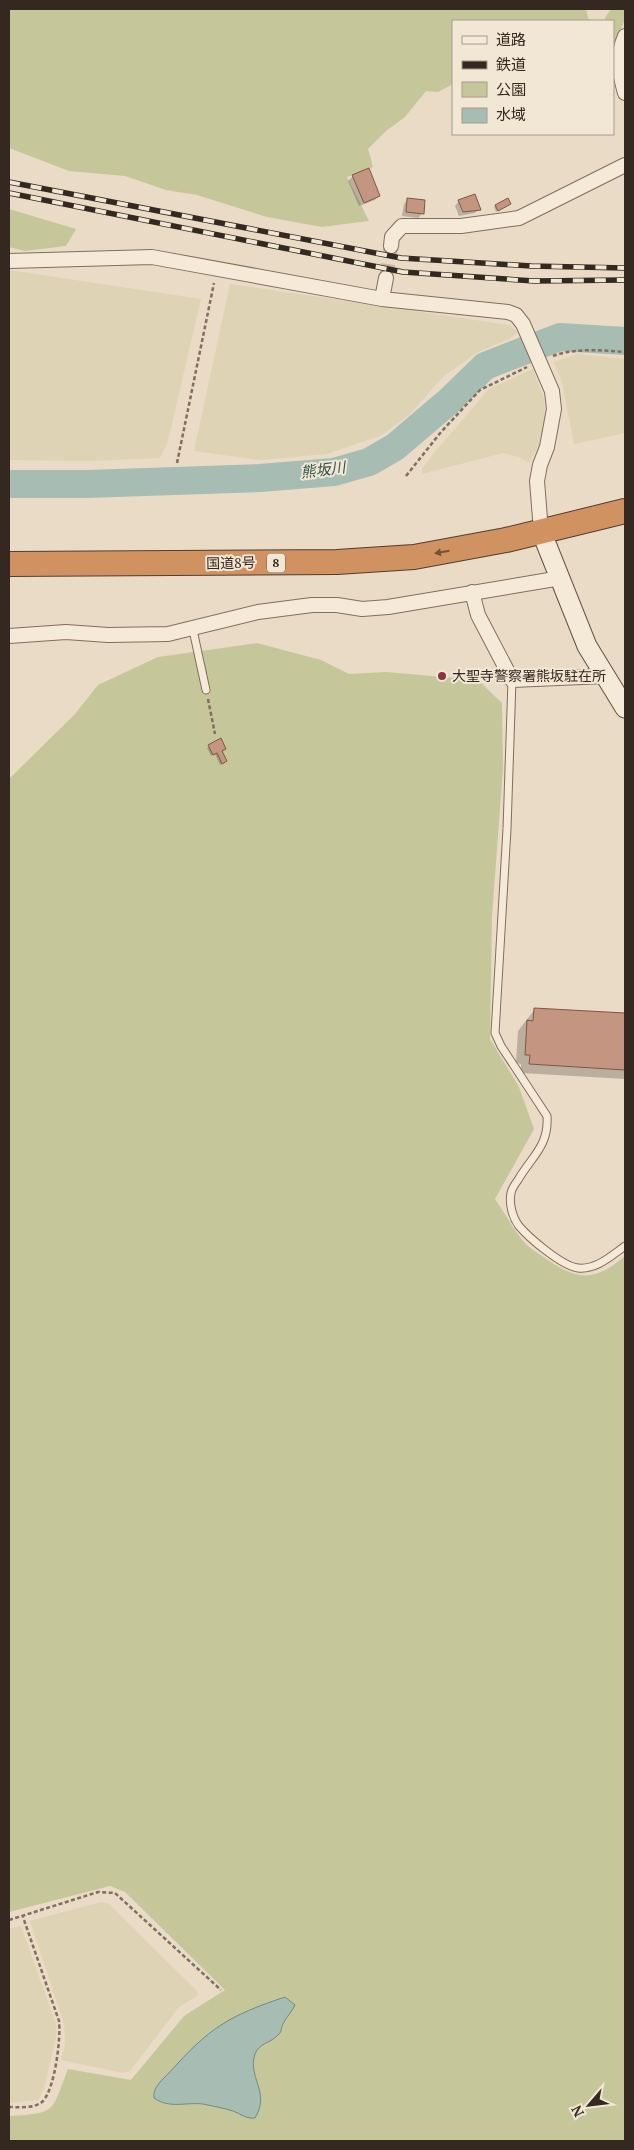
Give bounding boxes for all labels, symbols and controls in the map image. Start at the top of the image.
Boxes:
legend [452,20,614,135]
text: 道路 [496,29,526,49]
text: 鉄道 [496,54,526,74]
text: 公園 [496,79,526,99]
text: 水域 [496,104,526,124]
water label: 熊坂川 [299,456,348,482]
one-way arrow [434,548,450,556]
street label: 国道8号 [206,553,256,572]
road number: 8 [267,554,285,572]
place label: 大聖寺警察署熊坂駐在所 [452,666,606,685]
marker: 大聖寺警察署熊坂駐在所 [436,670,448,682]
north arrow [564,2080,614,2130]
text: N [566,2102,588,2120]

